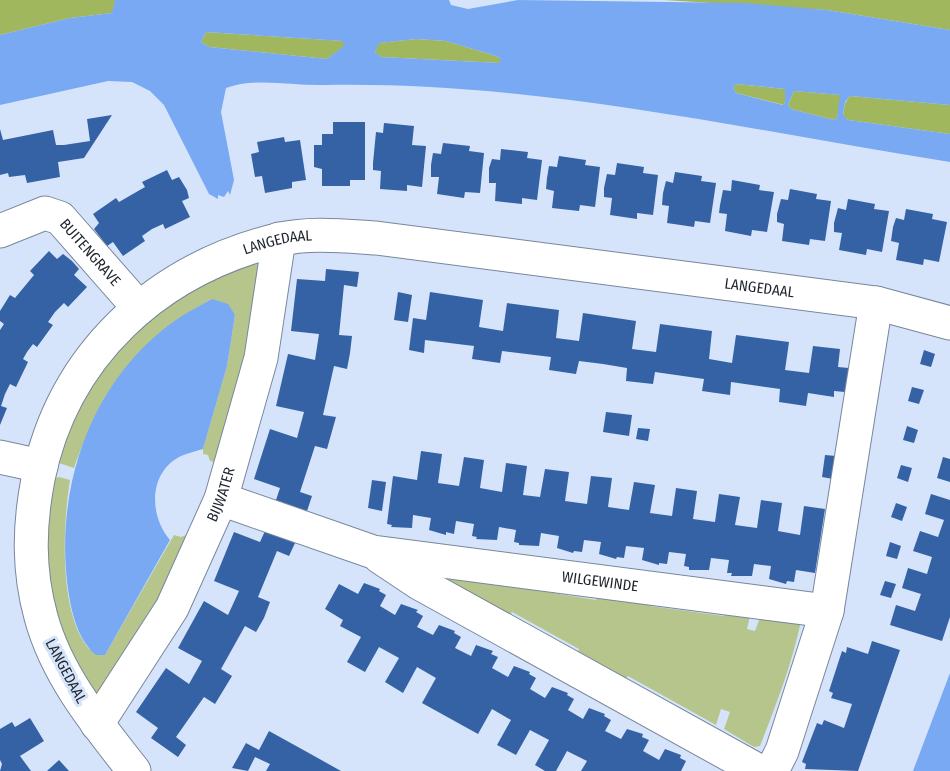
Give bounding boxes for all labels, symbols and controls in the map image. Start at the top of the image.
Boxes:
street label: BUITENGRAVE [56,215,124,290]
street label: LANGEDAAL [240,226,313,259]
street label: LANGEDAAL [723,274,796,301]
street label: BIJWATER [203,465,239,525]
street label: WILGEWINDE [561,568,639,595]
street label: LANGEDAAL [42,636,91,707]

